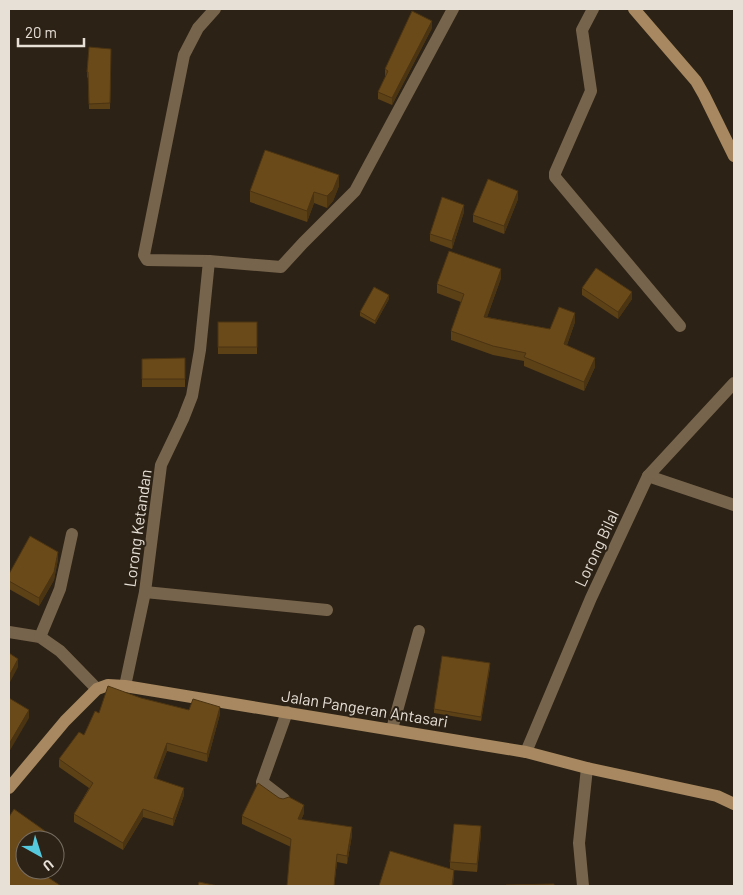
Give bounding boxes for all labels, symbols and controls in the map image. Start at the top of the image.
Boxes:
scale bar [18,15,84,47]
text: 20 m [25,23,57,41]
street label: Lorong Ketandan [119,468,155,588]
street label: Lorong Bilal [570,507,622,589]
street label: Jalan Pangeran Antasari [280,685,450,731]
north arrow [15,830,65,880]
text: U [40,856,57,875]

